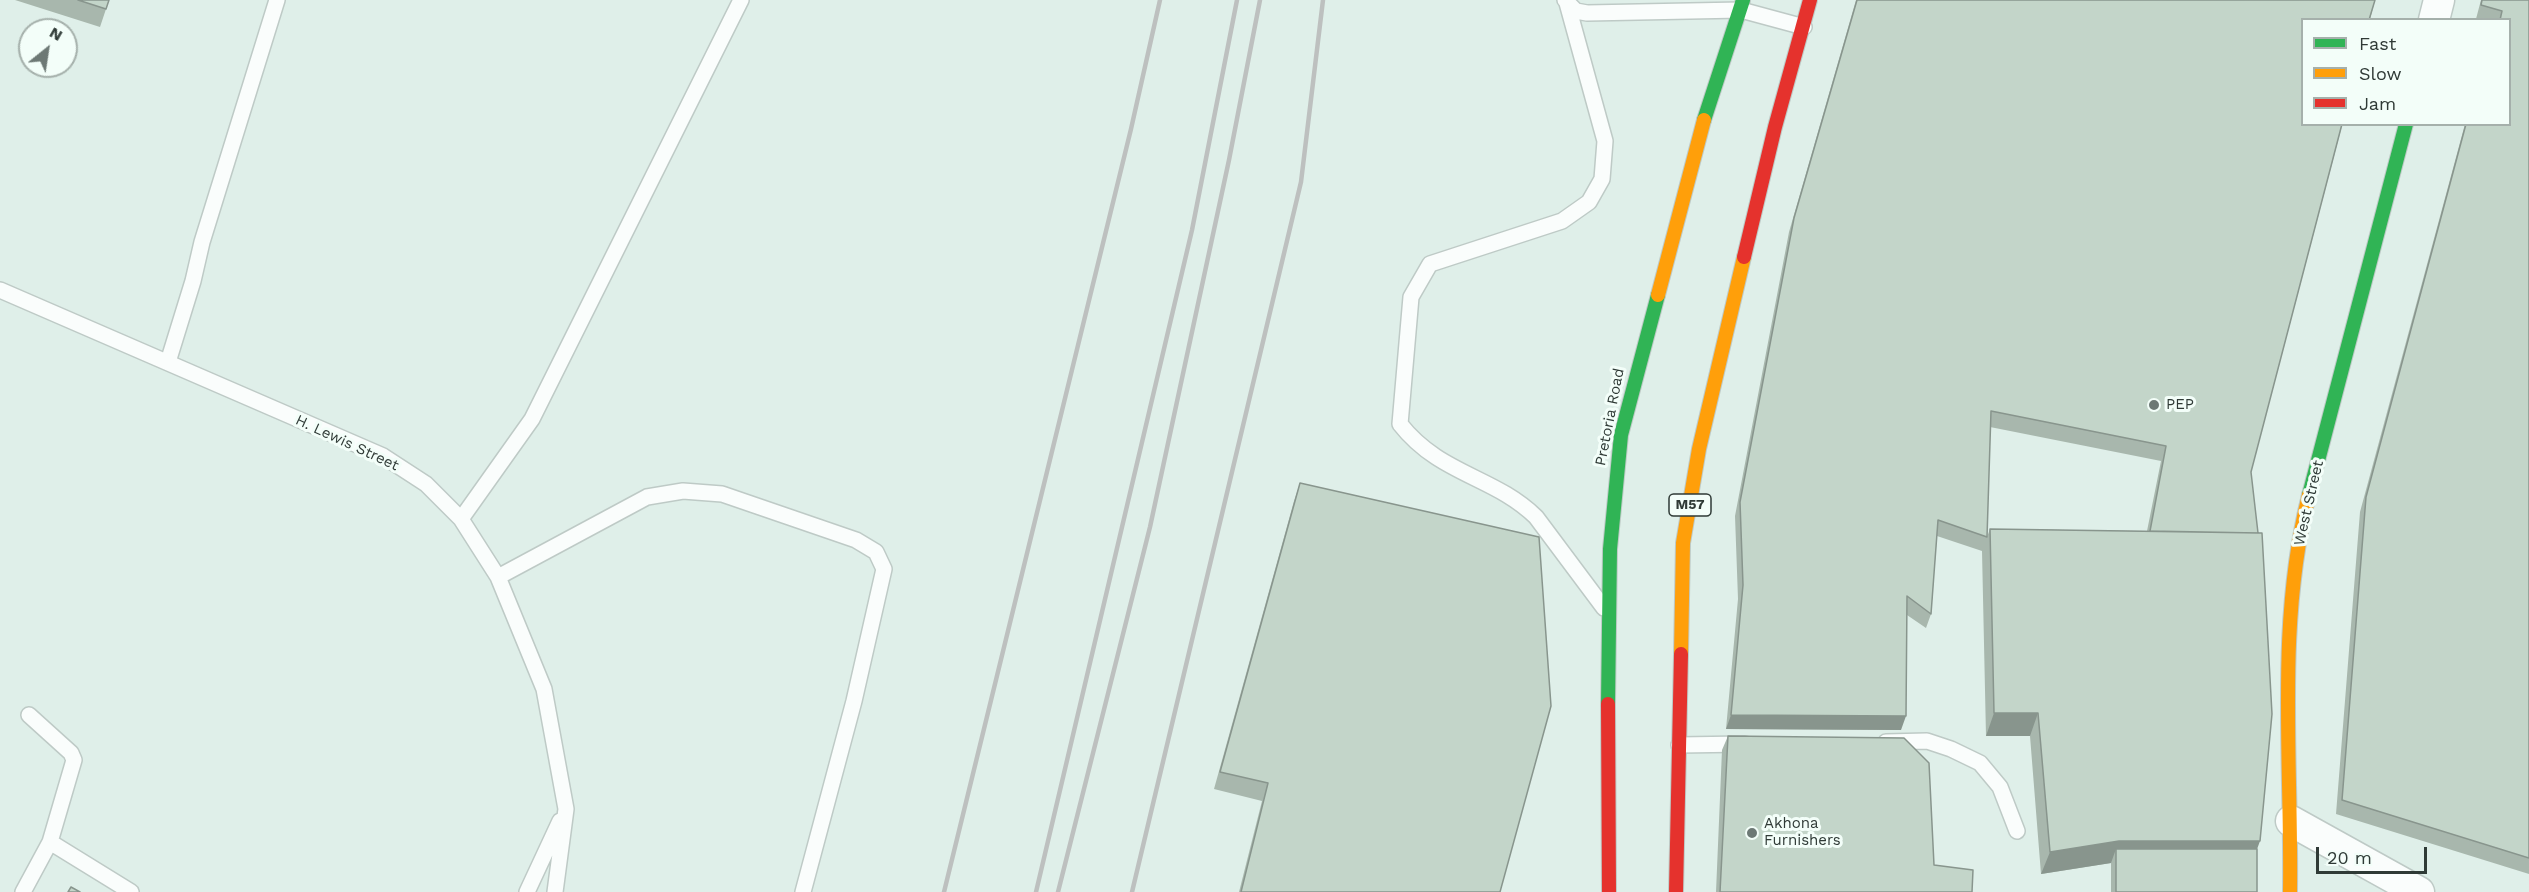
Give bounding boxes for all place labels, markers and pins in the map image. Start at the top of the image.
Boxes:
place label: PEP [2166,396,2194,414]
marker: PEP [2147,398,2161,412]
place label: Akhona Furnishers [1764,815,1841,850]
marker: Akhona Furnishers [1745,826,1759,840]

